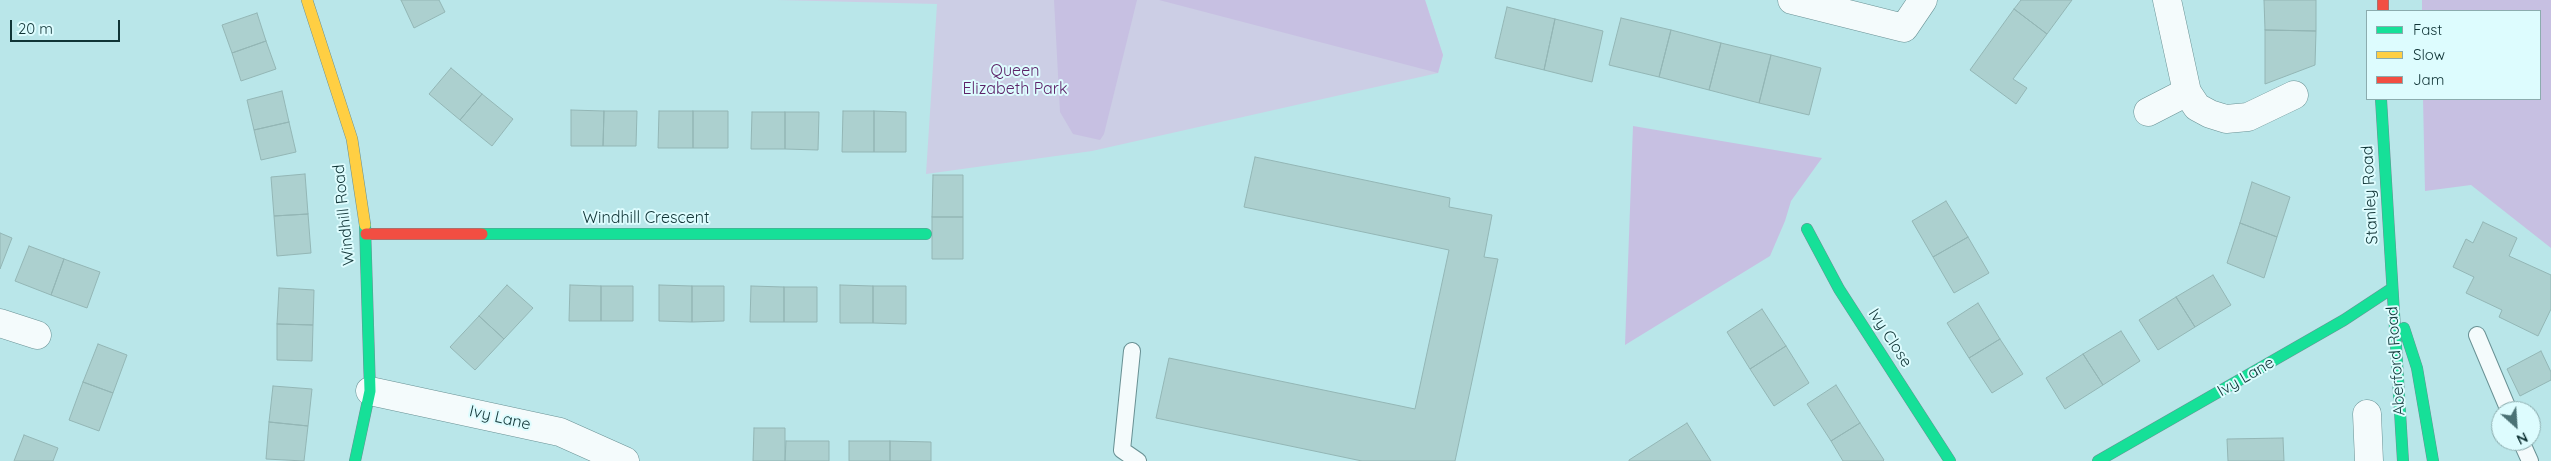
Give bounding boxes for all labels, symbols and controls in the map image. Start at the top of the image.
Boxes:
scale bar [12,10,122,42]
legend [2366,10,2541,100]
text: 20 m [18,19,53,38]
text: Fast [2413,20,2442,39]
text: Slow [2413,45,2445,64]
park label: Queen Elizabeth Park [962,61,1068,99]
text: Jam [2413,70,2444,89]
street label: Stanley Road [2358,145,2382,245]
street label: Windhill Road [329,163,359,267]
street label: Windhill Crescent [583,208,709,228]
street label: Ivy Close [1864,305,1916,371]
street label: Aberford Road [2383,306,2409,416]
street label: Ivy Lane [2214,353,2278,401]
north arrow [2491,401,2541,451]
street label: Ivy Lane [467,402,533,434]
text: N [2514,428,2531,449]

